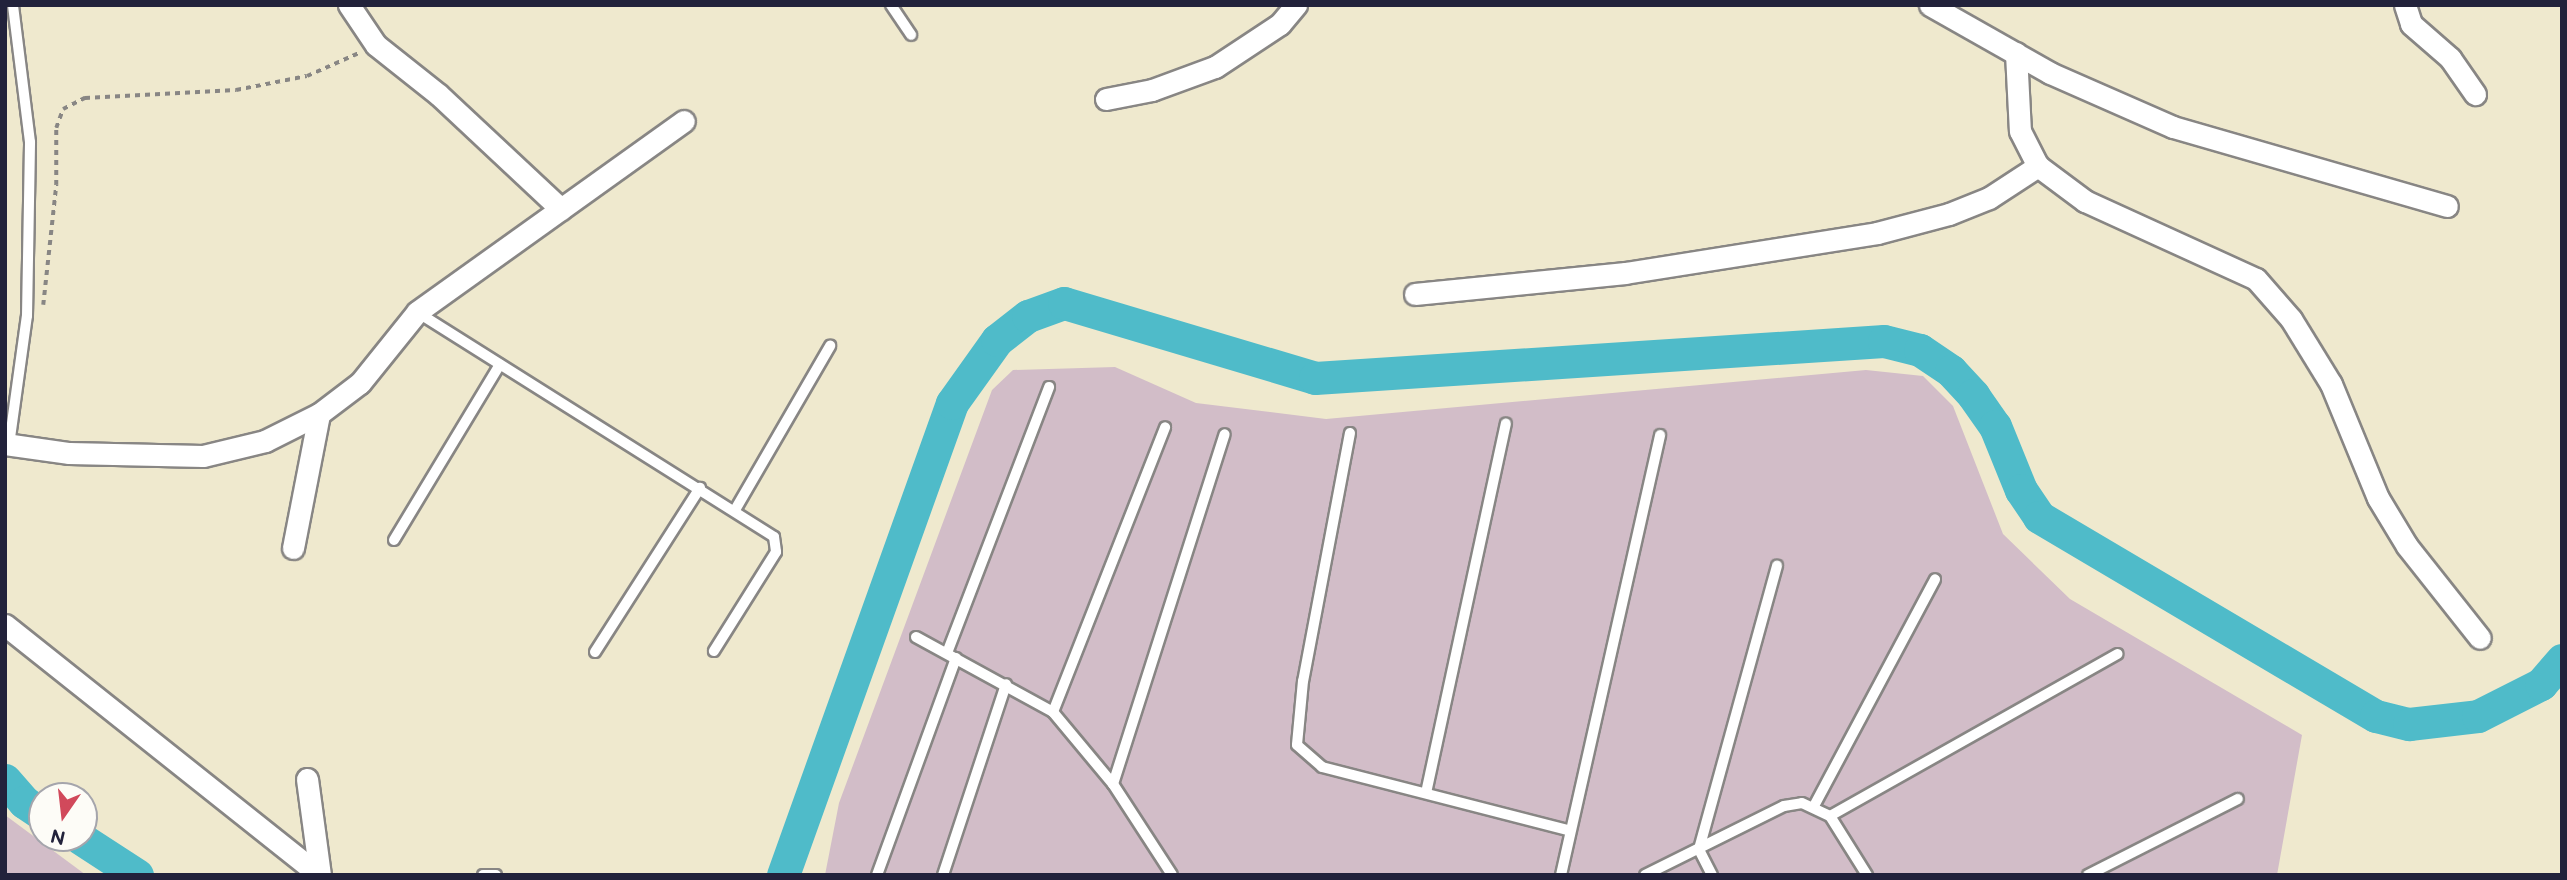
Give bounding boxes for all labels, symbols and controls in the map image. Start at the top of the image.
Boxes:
north arrow [28,782,98,852]
text: N [49,823,68,849]

